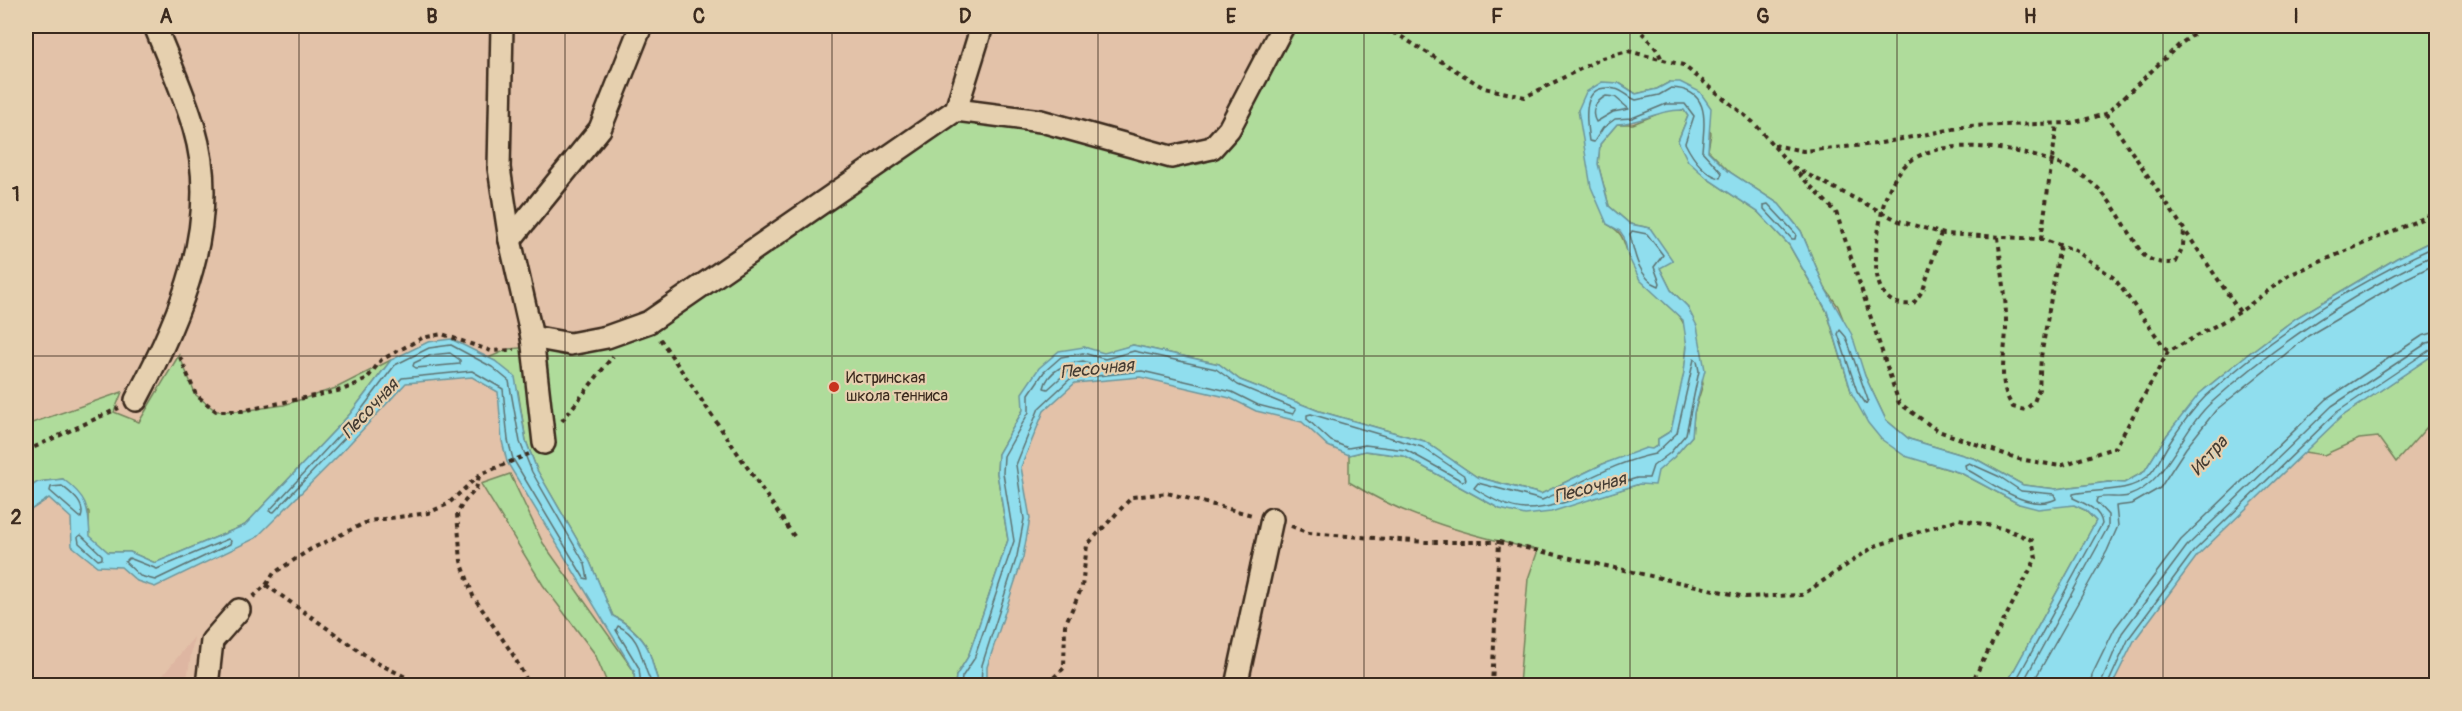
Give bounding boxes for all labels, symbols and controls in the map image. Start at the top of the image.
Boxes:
text: A [160,4,173,29]
text: B [426,4,438,29]
text: C [693,4,705,29]
text: D [959,4,972,29]
text: E [1226,4,1237,29]
text: F [1491,4,1503,29]
text: G [1756,4,1770,29]
text: H [2024,4,2037,29]
text: I [2293,4,2299,29]
text: 1 [12,182,20,207]
water label: Песочная [1059,354,1136,384]
place label: Истринская школа тенниса [846,368,948,406]
water label: Песочная [337,373,404,444]
marker: Истринская школа тенниса [827,380,841,394]
water label: Истра [2185,430,2234,481]
water label: Песочная [1552,467,1630,509]
text: 2 [10,505,22,530]

